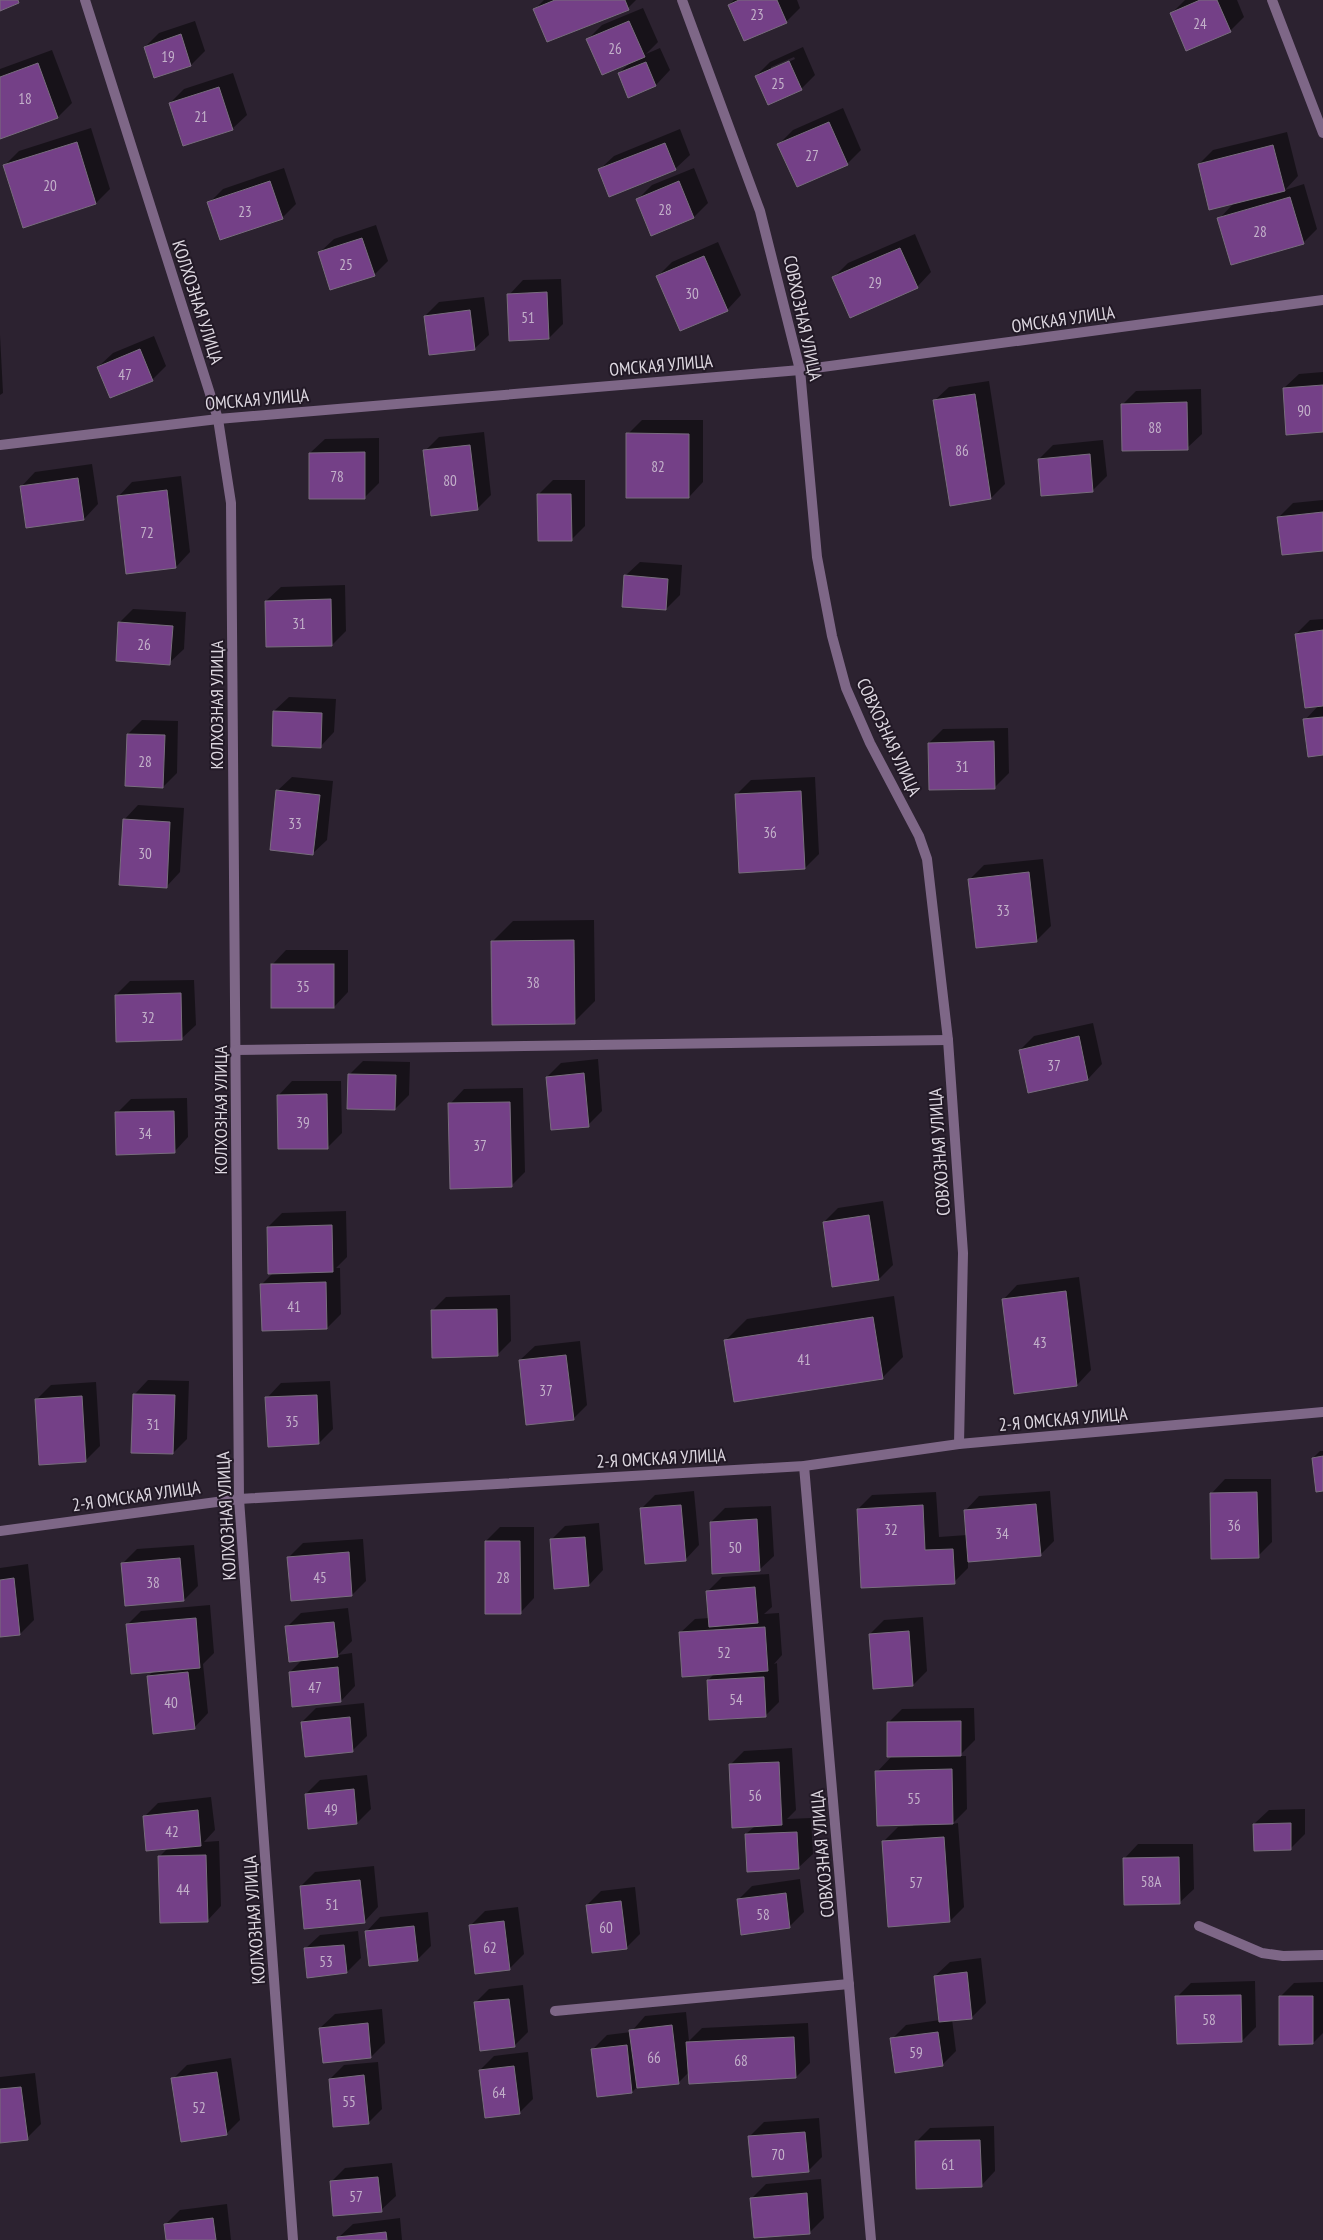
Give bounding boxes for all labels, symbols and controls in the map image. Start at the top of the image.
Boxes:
house number: 23 [750,5,764,24]
house number: 24 [1193,14,1207,33]
house number: 26 [608,39,622,58]
house number: 19 [161,47,175,66]
house number: 25 [771,74,785,93]
house number: 18 [18,89,32,108]
house number: 21 [194,107,208,126]
house number: 27 [805,146,819,165]
house number: 20 [43,176,57,195]
house number: 28 [658,200,672,219]
house number: 23 [238,202,252,221]
house number: 28 [1253,222,1267,241]
street label: КОЛХОЗНАЯ УЛИЦА [167,237,229,367]
street label: СОВХОЗНАЯ УЛИЦА [778,253,828,383]
house number: 25 [339,255,353,274]
house number: 29 [868,273,882,292]
house number: 30 [685,284,699,303]
street label: ОМСКАЯ УЛИЦА [1010,300,1117,338]
house number: 51 [521,308,535,327]
street label: ОМСКАЯ УЛИЦА [608,349,714,381]
house number: 47 [118,365,132,384]
street label: ОМСКАЯ УЛИЦА [204,383,310,415]
house number: 90 [1297,401,1311,420]
house number: 88 [1148,418,1162,437]
house number: 86 [955,441,969,460]
house number: 82 [651,457,665,476]
house number: 78 [330,467,344,486]
house number: 80 [443,471,457,490]
house number: 72 [140,523,154,542]
house number: 31 [292,614,306,633]
house number: 26 [137,635,151,654]
street label: КОЛХОЗНАЯ УЛИЦА [205,640,228,769]
street label: СОВХОЗНАЯ УЛИЦА [852,674,927,800]
house number: 28 [138,752,152,771]
house number: 31 [955,757,969,776]
house number: 33 [288,814,302,833]
house number: 36 [763,823,777,842]
house number: 30 [138,844,152,863]
house number: 33 [996,901,1010,920]
house number: 38 [526,973,540,992]
house number: 35 [296,977,310,996]
house number: 32 [141,1008,155,1027]
street label: КОЛХОЗНАЯ УЛИЦА [209,1045,232,1174]
house number: 37 [1047,1056,1061,1075]
street label: СОВХОЗНАЯ УЛИЦА [923,1087,955,1216]
house number: 39 [296,1113,310,1132]
house number: 34 [138,1124,152,1143]
house number: 37 [473,1136,487,1155]
house number: 41 [287,1297,301,1316]
house number: 43 [1033,1333,1047,1352]
house number: 41 [797,1350,811,1369]
house number: 37 [539,1381,553,1400]
street label: 2-Я ОМСКАЯ УЛИЦА [998,1402,1129,1436]
house number: 35 [285,1412,299,1431]
house number: 31 [146,1415,160,1434]
street label: 2-Я ОМСКАЯ УЛИЦА [596,1443,727,1473]
street label: КОЛХОЗНАЯ УЛИЦА [211,1451,241,1581]
street label: 2-Я ОМСКАЯ УЛИЦА [70,1476,202,1516]
house number: 36 [1227,1516,1241,1535]
house number: 32 [884,1520,898,1539]
house number: 34 [995,1524,1009,1543]
house number: 50 [728,1538,742,1557]
house number: 45 [313,1568,327,1587]
house number: 28 [496,1568,510,1587]
house number: 38 [146,1573,160,1592]
house number: 52 [717,1643,731,1662]
house number: 47 [308,1678,322,1697]
house number: 54 [729,1690,743,1709]
house number: 40 [164,1693,178,1712]
house number: 56 [748,1786,762,1805]
street label: СОВХОЗНАЯ УЛИЦА [805,1789,839,1919]
house number: 55 [907,1789,921,1808]
house number: 49 [324,1800,338,1819]
house number: 42 [165,1822,179,1841]
street label: КОЛХОЗНАЯ УЛИЦА [238,1854,270,1985]
house number: 58А [1141,1872,1162,1891]
house number: 57 [909,1873,923,1892]
house number: 44 [176,1880,190,1899]
house number: 51 [325,1895,339,1914]
house number: 58 [756,1905,770,1924]
house number: 60 [599,1918,613,1937]
house number: 62 [483,1938,497,1957]
house number: 53 [319,1952,333,1971]
house number: 58 [1202,2010,1216,2029]
house number: 59 [909,2043,923,2062]
house number: 66 [647,2048,661,2067]
house number: 68 [734,2051,748,2070]
house number: 64 [492,2083,506,2102]
house number: 55 [342,2092,356,2111]
house number: 52 [192,2098,206,2117]
house number: 70 [771,2145,785,2164]
house number: 61 [941,2155,955,2174]
house number: 57 [349,2187,363,2206]

